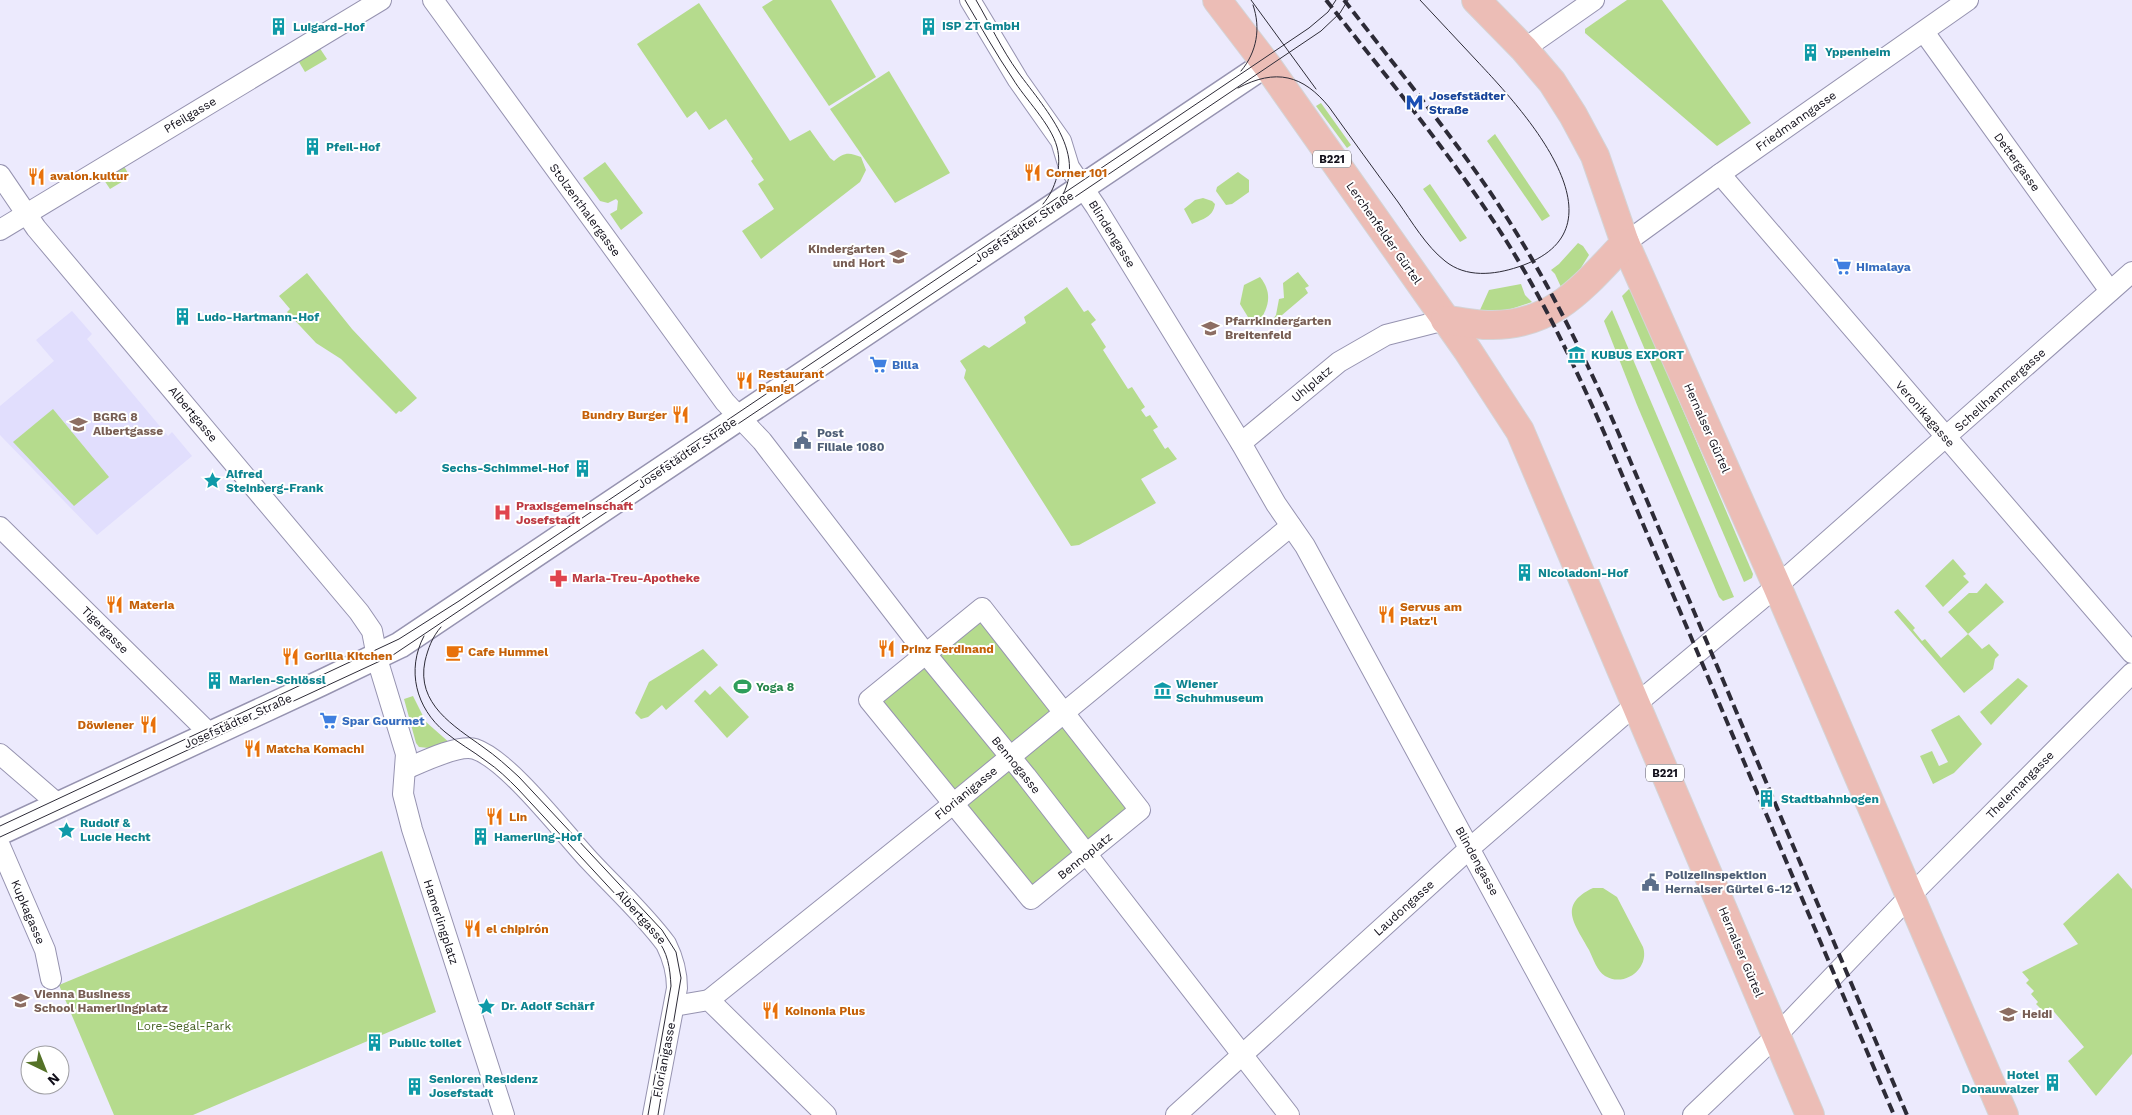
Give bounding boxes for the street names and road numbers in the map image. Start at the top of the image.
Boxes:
street label: Friedmanngasse [1753,88,1839,154]
street label: Pfeilgasse [161,94,219,136]
street label: Dettergasse [1991,130,2043,194]
road number: B221 [1313,150,1351,168]
street label: Stolzenthalergasse [547,161,623,259]
street label: Lerchenfelder Gürtel [1343,179,1425,287]
street label: Josefstädter Straße [972,189,1076,265]
street label: Blindengasse [1086,198,1138,270]
street label: Schellhammergasse [1952,345,2048,435]
street label: Uhlplatz [1289,363,1335,405]
street label: Veronikagasse [1893,378,1958,450]
street label: Hernalser Gürtel [1681,381,1733,475]
street label: Albertgasse [166,383,220,445]
street label: Josefstädter Straße [635,415,739,491]
street label: Tigergasse [79,604,132,657]
street label: Josefstädter Straße [182,691,294,751]
street label: Bennogasse [989,734,1043,796]
street label: Thelemangasse [1983,748,2057,822]
street label: Florianigasse [932,763,1000,822]
road number: B221 [1646,764,1684,781]
street label: Blindengasse [1452,824,1502,898]
street label: Bennoplatz [1055,830,1115,882]
street label: Laudongasse [1371,877,1437,939]
street label: Kupkagasse [8,878,48,946]
street label: Hamerlingplatz [421,878,461,966]
street label: Albertgasse [613,887,669,947]
street label: Hernalser Gürtel [1716,905,1766,1000]
street label: Florianigasse [650,1021,678,1099]

